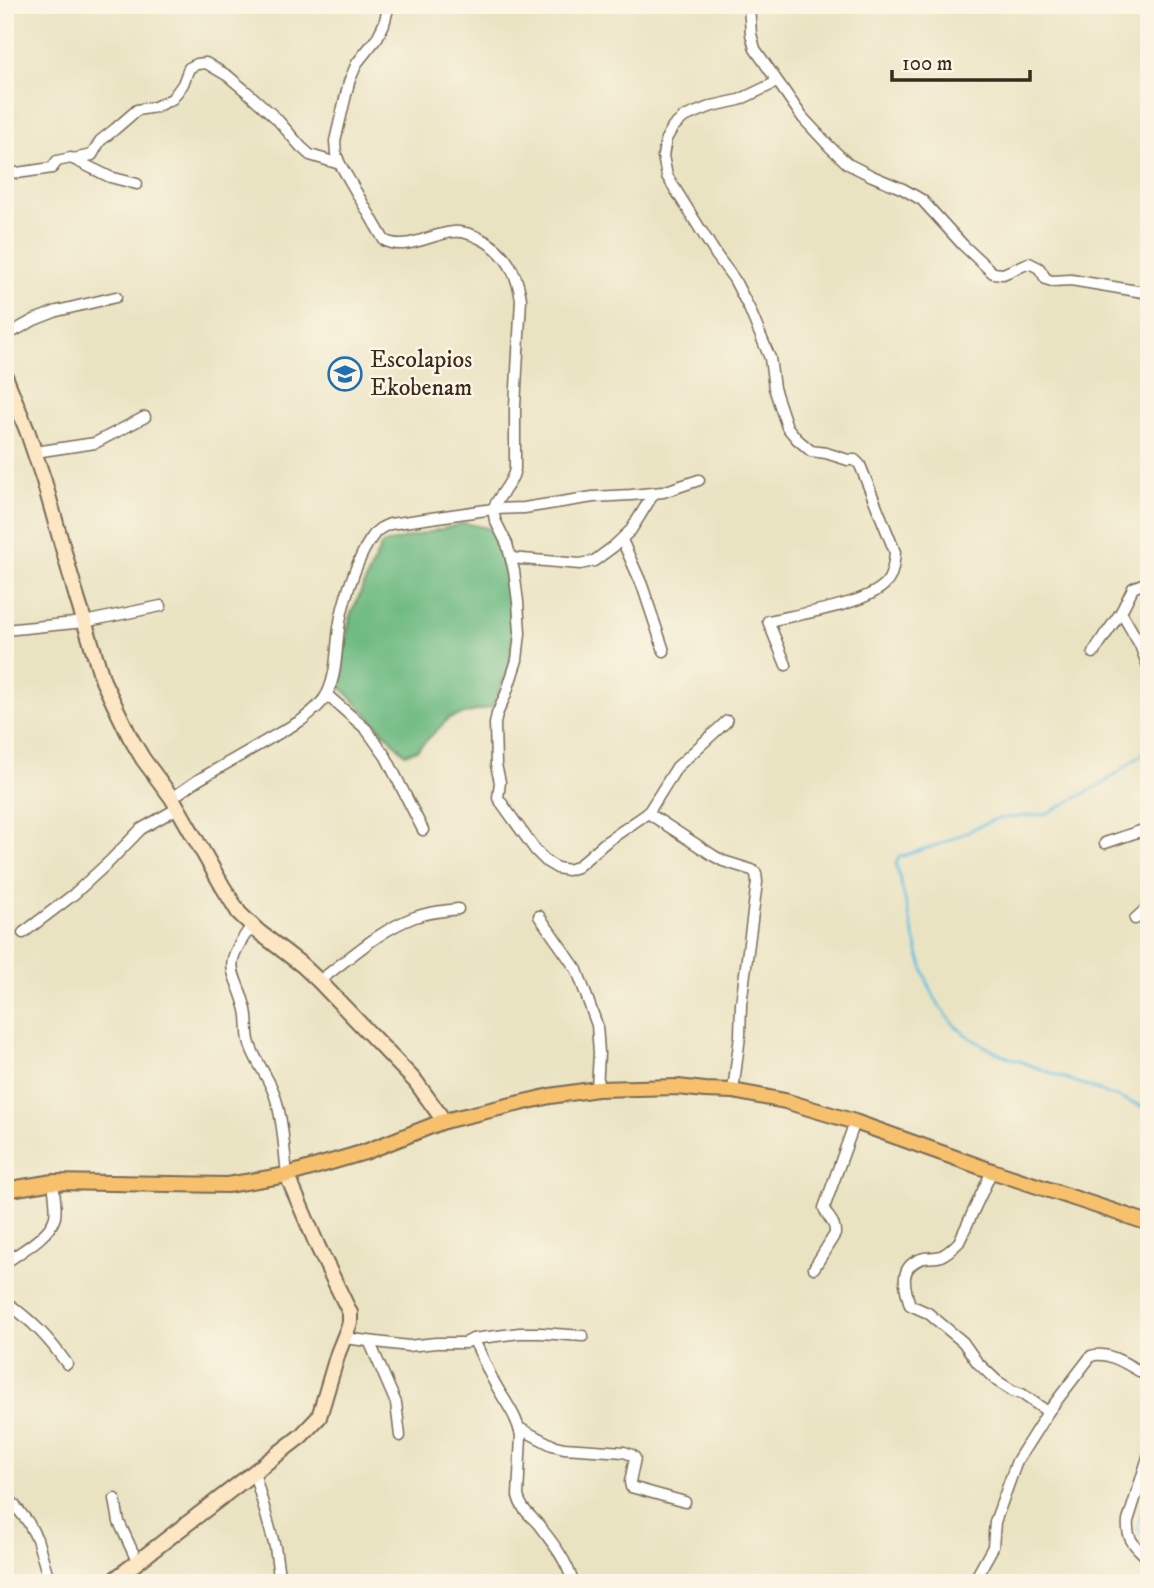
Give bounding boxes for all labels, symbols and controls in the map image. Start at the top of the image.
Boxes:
scale bar [892,38,1030,82]
text: 100 m [902,51,953,77]
place label: Escolapios Ekobenam [370,345,472,403]
school or university icon: Escolapios Ekobenam [326,355,364,393]

